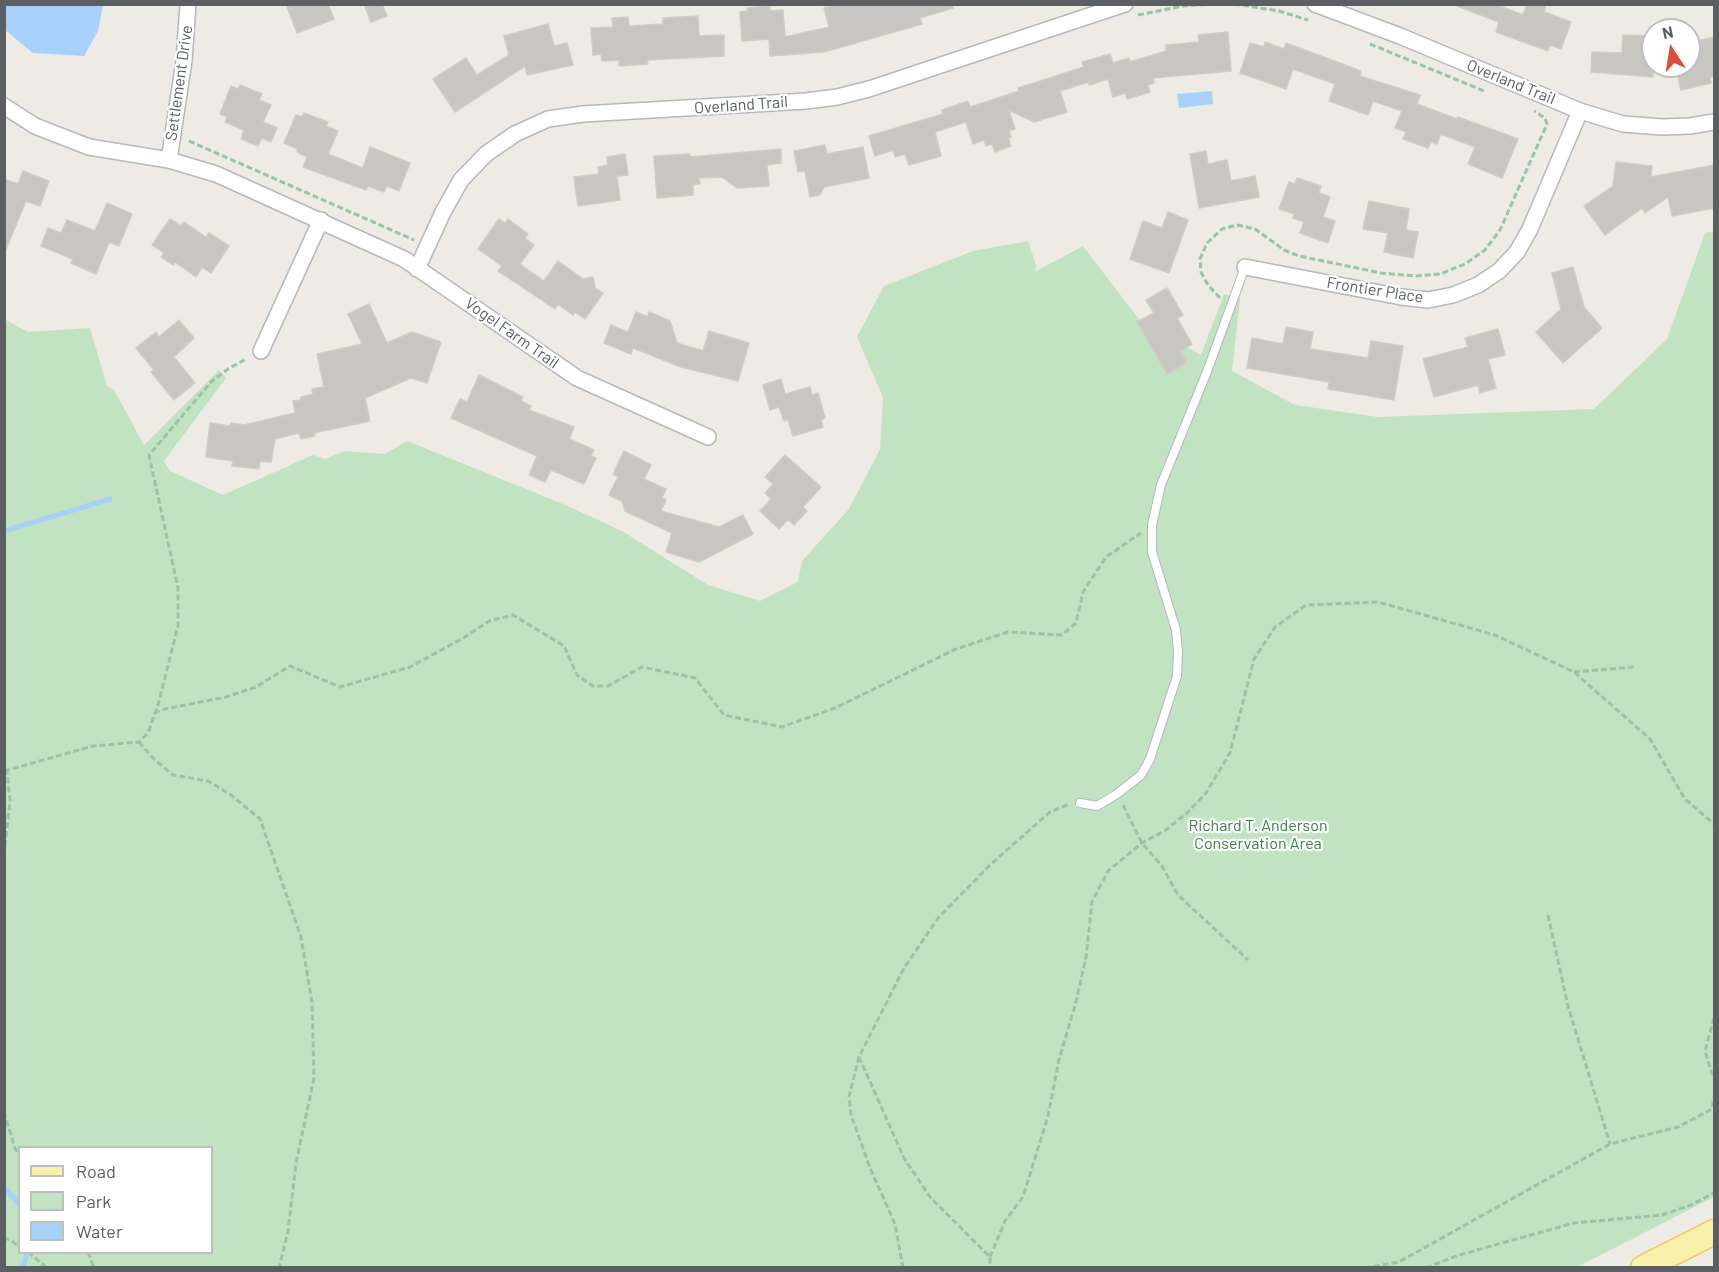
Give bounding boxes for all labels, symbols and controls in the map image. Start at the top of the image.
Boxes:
north arrow [1641,18,1701,78]
text: N [1660,21,1675,42]
street label: Settlement Drive [161,24,197,142]
street label: Overland Trail [1464,56,1558,108]
street label: Overland Trail [693,92,789,118]
street label: Frontier Place [1325,273,1425,307]
street label: Vogel Farm Trail [461,293,563,373]
park label: Richard T. Anderson Conservation Area [1188,816,1328,854]
legend [18,1146,213,1254]
text: Road [76,1160,116,1182]
text: Park [76,1190,111,1212]
text: Water [76,1220,123,1242]

